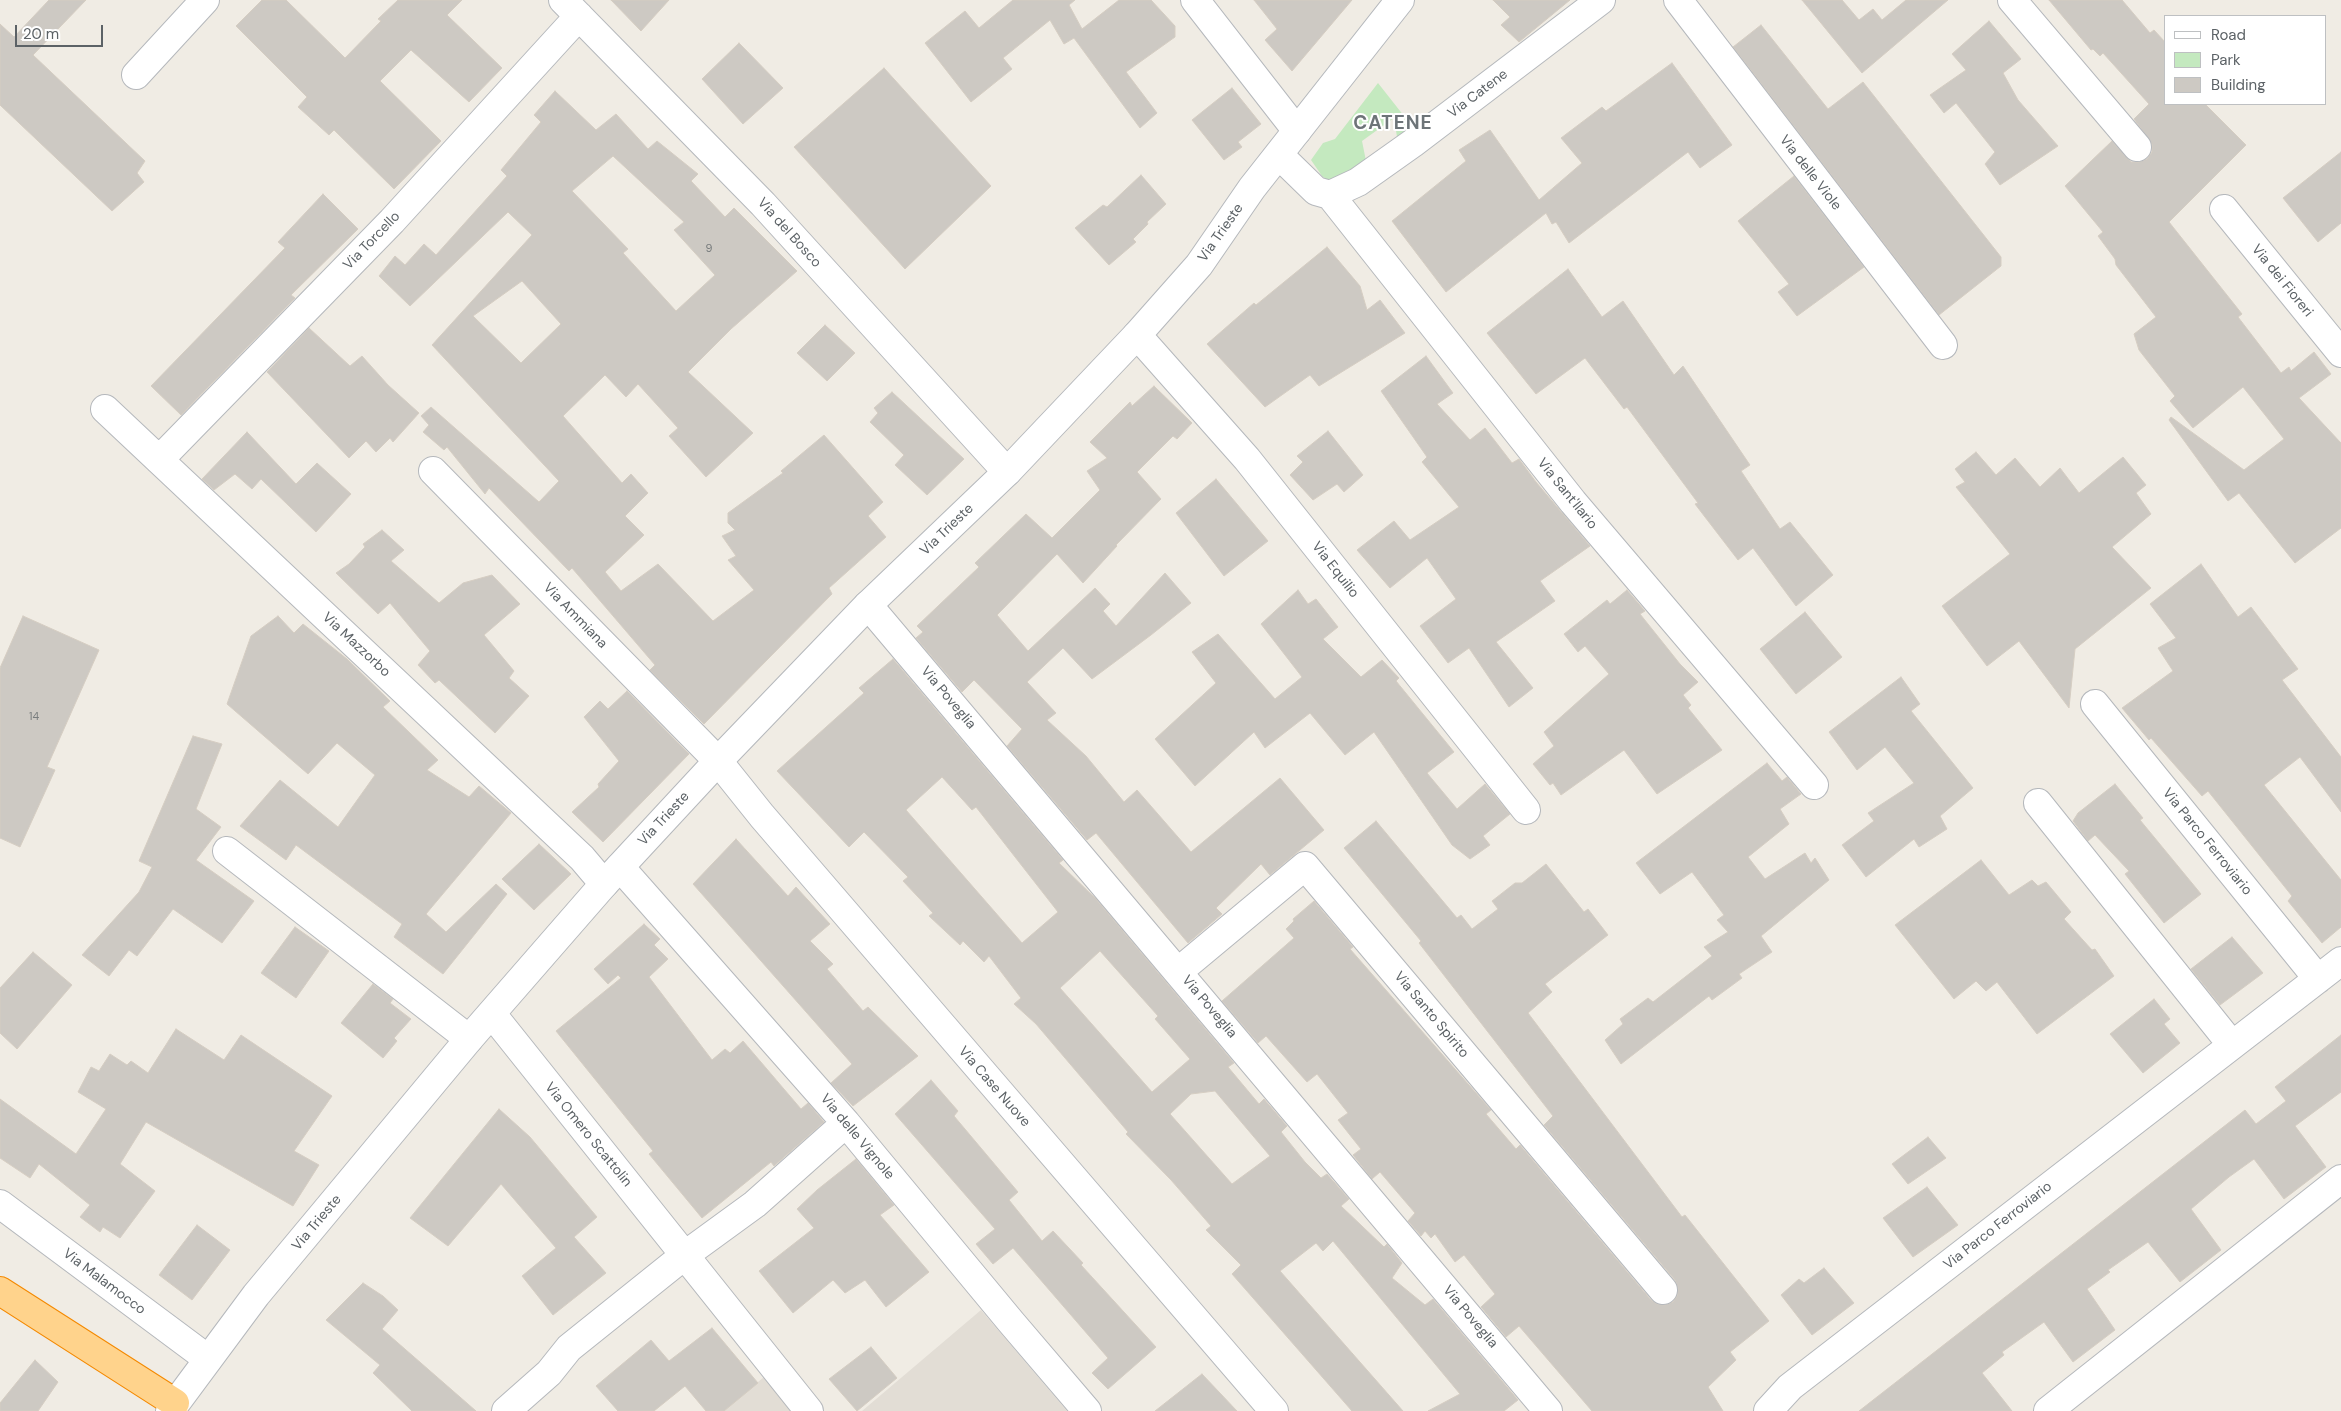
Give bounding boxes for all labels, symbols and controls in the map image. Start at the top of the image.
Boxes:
scale bar [18,15,105,47]
legend [2164,15,2326,105]
text: 20 m [23,24,59,44]
text: Road [2211,25,2246,45]
text: Park [2211,50,2241,70]
street label: Via Catene [1445,66,1511,122]
text: Building [2211,75,2266,95]
district label: CATENE [1353,113,1433,135]
street label: Via delle Viole [1775,132,1845,214]
street label: Via del Bosco [753,195,825,271]
street label: Via Trieste [1195,201,1247,265]
street label: Via Torcello [340,208,404,274]
street label: Via dei Fioreri [2248,241,2316,321]
house number: 9 [706,242,712,256]
street label: Via Sant'Ilario [1533,455,1601,533]
street label: Via Trieste [917,500,977,560]
street label: Via Equilio [1308,538,1362,602]
street label: Via Ammiana [539,580,611,652]
street label: Via Mazzorbo [319,609,393,681]
street label: Via Poveglia [917,663,979,733]
house number: 14 [29,710,39,724]
street label: Via Parco Ferroviario [2159,785,2255,899]
street label: Via Trieste [635,789,693,849]
street label: Via Santo Spirito [1390,968,1472,1062]
street label: Via Poveglia [1178,972,1240,1042]
street label: Via Case Nuove [955,1043,1033,1131]
street label: Via Omero Scattolin [541,1079,635,1191]
street label: Via delle Vignole [816,1091,898,1183]
street label: Via Parco Ferroviario [1940,1178,2056,1274]
street label: Via Trieste [289,1192,345,1254]
street label: Via Malamocco [59,1245,149,1319]
street label: Via Poveglia [1439,1282,1501,1352]

